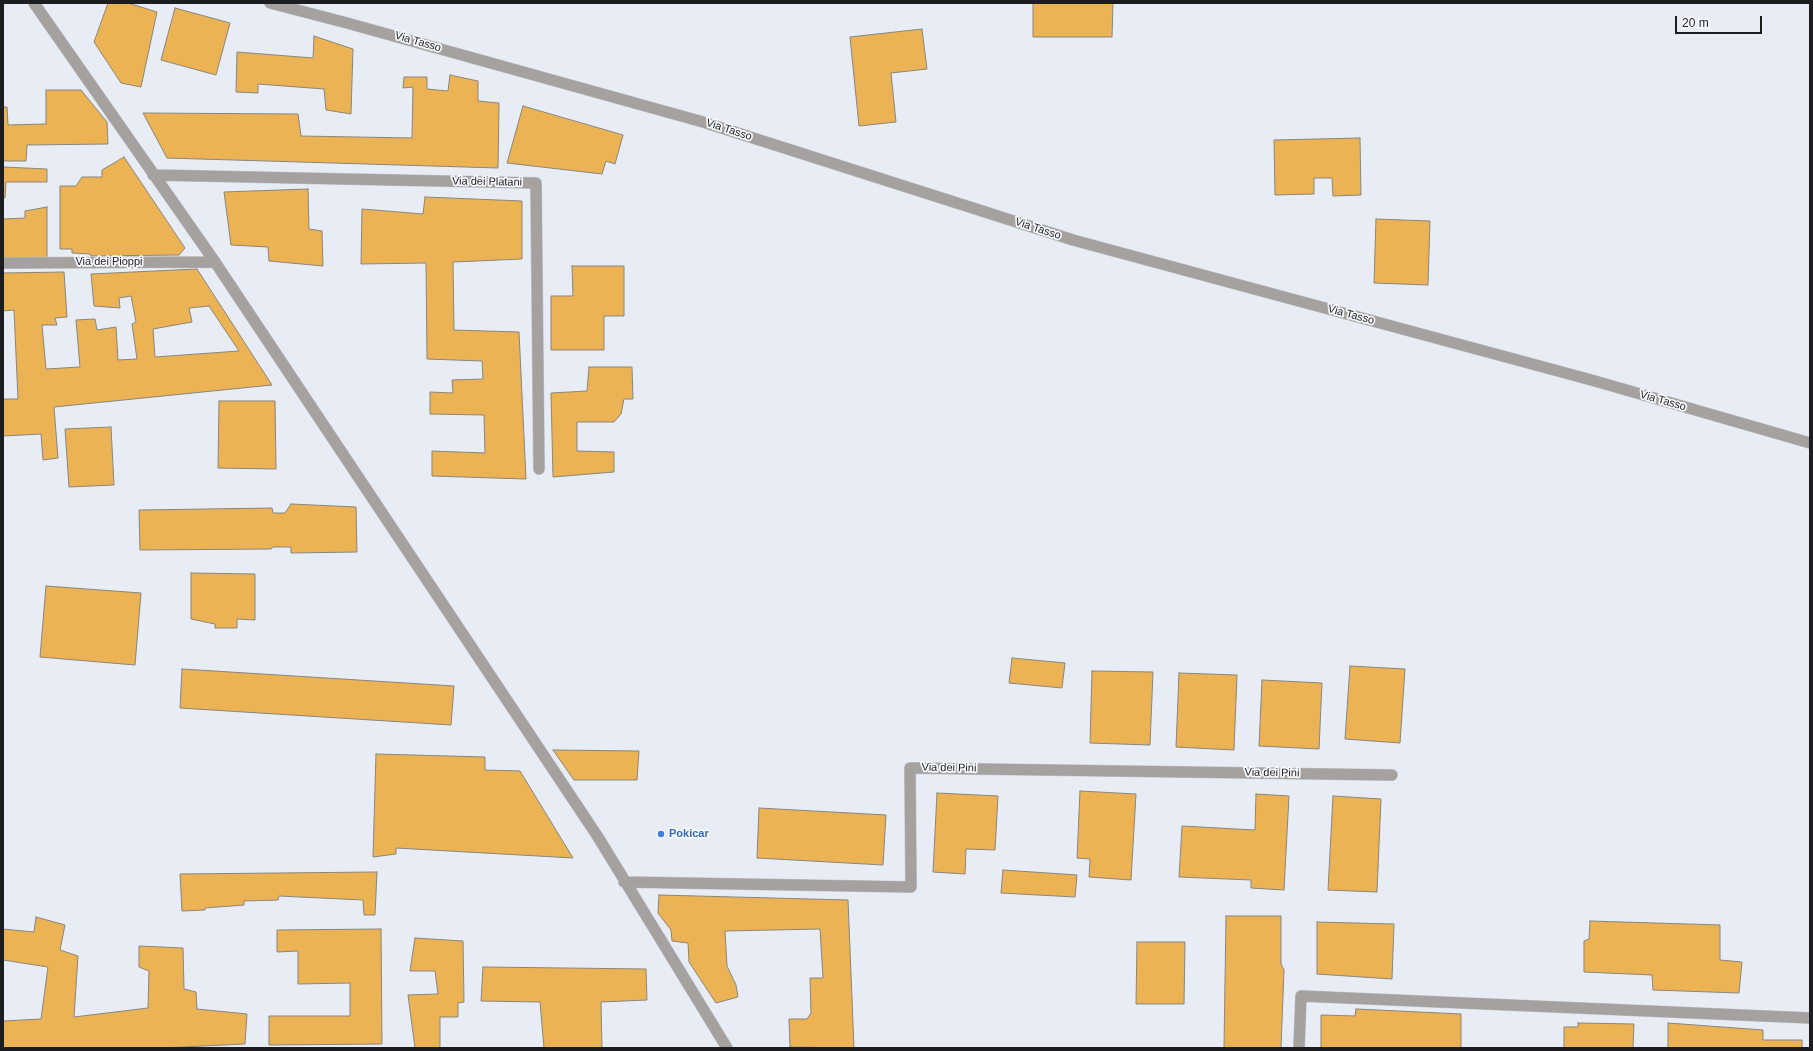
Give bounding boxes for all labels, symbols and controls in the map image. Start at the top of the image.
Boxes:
scale bar [1677,8,1764,34]
text: 20 m [1682,16,1709,30]
street label: Via Tasso [393,29,443,55]
street label: Via Tasso [704,116,754,144]
street label: Via dei Platani [452,175,522,189]
street label: Via Tasso [1013,215,1063,243]
street label: Via dei Pioppi [75,255,143,269]
street label: Via Tasso [1326,302,1376,328]
street label: Via Tasso [1638,388,1688,414]
street label: Via dei Pini [921,761,977,775]
street label: Via dei Pini [1244,766,1300,780]
place label: Pokicar [669,827,709,841]
marker: Pokicar [656,829,666,839]

